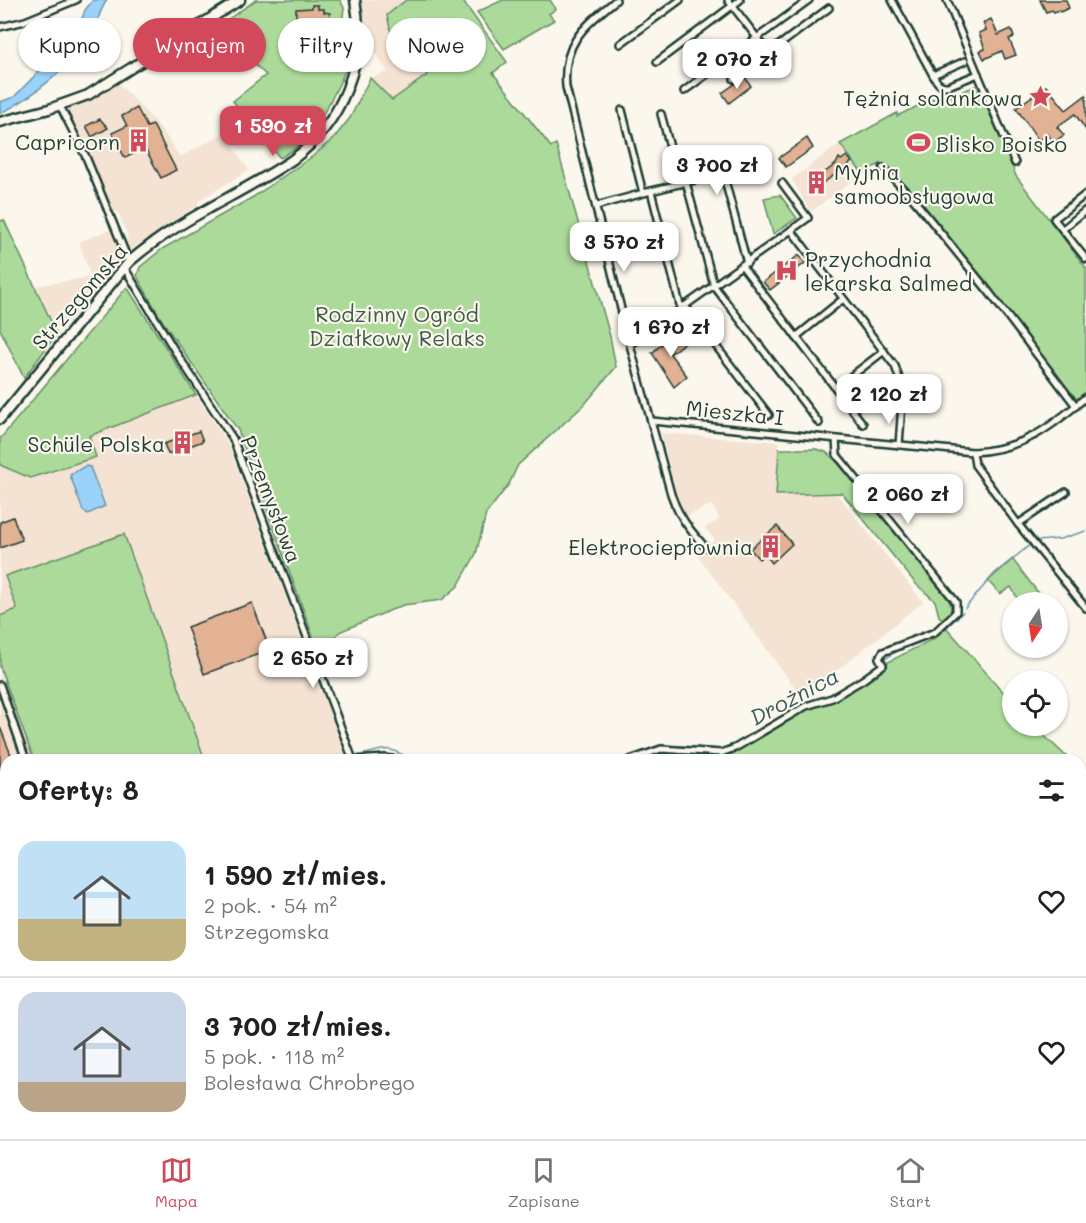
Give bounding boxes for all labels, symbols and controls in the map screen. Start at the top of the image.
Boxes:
chip: Kupno [18,18,121,72]
chip: Wynajem [133,18,266,72]
chip: Filtry [278,18,374,72]
chip: Nowe [386,18,486,72]
pin: 2 070 zł [675,39,799,90]
text: 2 070 zł [697,45,777,71]
place label: Tężnia solankowa [843,84,1023,111]
place icon: Tężnia solankowa [1028,84,1054,110]
pin: 1 590 zł [211,106,335,157]
text: 1 590 zł [234,112,312,138]
place label: Capricorn [15,128,120,155]
building icon: Capricorn [125,128,151,154]
sports icon: Blisko Boisko [905,130,931,156]
place label: Blisko Boisko [936,130,1067,157]
pin: 3 700 zł [655,145,779,196]
text: 3 700 zł [676,151,758,177]
place label: Myjnia samoobsługowa [834,158,995,209]
building icon: Myjnia samoobsługowa [803,170,829,196]
pin: 3 570 zł [562,222,686,273]
text: 3 570 zł [584,228,664,254]
street label: Strzegomska [25,237,133,355]
place label: Przychodnia lekarska Salmed [805,245,972,296]
hospital icon: Przychodnia lekarska Salmed [774,257,800,283]
park label: Rodzinny Ogród Działkowy Relaks [309,300,485,351]
pin: 1 670 zł [609,307,733,358]
text: 1 670 zł [632,313,710,339]
pin: 2 120 zł [827,374,951,425]
text: 2 120 zł [851,380,927,406]
street label: Mieszka I [685,393,785,431]
place label: Schüle Polska [28,430,165,457]
building icon: Schüle Polska [170,430,196,456]
street label: Przemysłowa [235,431,309,567]
pin: 2 060 zł [846,474,970,525]
text: 2 060 zł [867,480,949,506]
place label: Elektrociepłownia [568,533,753,560]
building icon: Elektrociepłownia [758,533,784,559]
north arrow [1002,592,1068,658]
map controls [1002,592,1068,736]
pin: 2 650 zł [251,638,375,689]
text: 2 650 zł [273,644,353,670]
water label: Drożnica [744,660,844,732]
button: locate [1002,670,1068,736]
text: Oferty: 8 [18,773,139,807]
icon: filters [1035,774,1068,807]
text: 1 590 zł/mies. [204,858,387,892]
icon: home [66,865,138,937]
icon: heart [1035,885,1068,918]
text: 2 pok. · 54 m² [204,892,337,918]
text: Strzegomska [204,918,330,944]
text: 3 700 zł/mies. [204,1009,392,1043]
icon: home [66,1016,138,1088]
icon: heart [1035,1036,1068,1069]
text: 5 pok. · 118 m² [204,1043,344,1069]
text: Bolesława Chrobrego [204,1069,415,1095]
tab: Mapa [155,1154,198,1211]
tab: Zapisane [508,1154,580,1211]
tab: Start [890,1154,931,1211]

